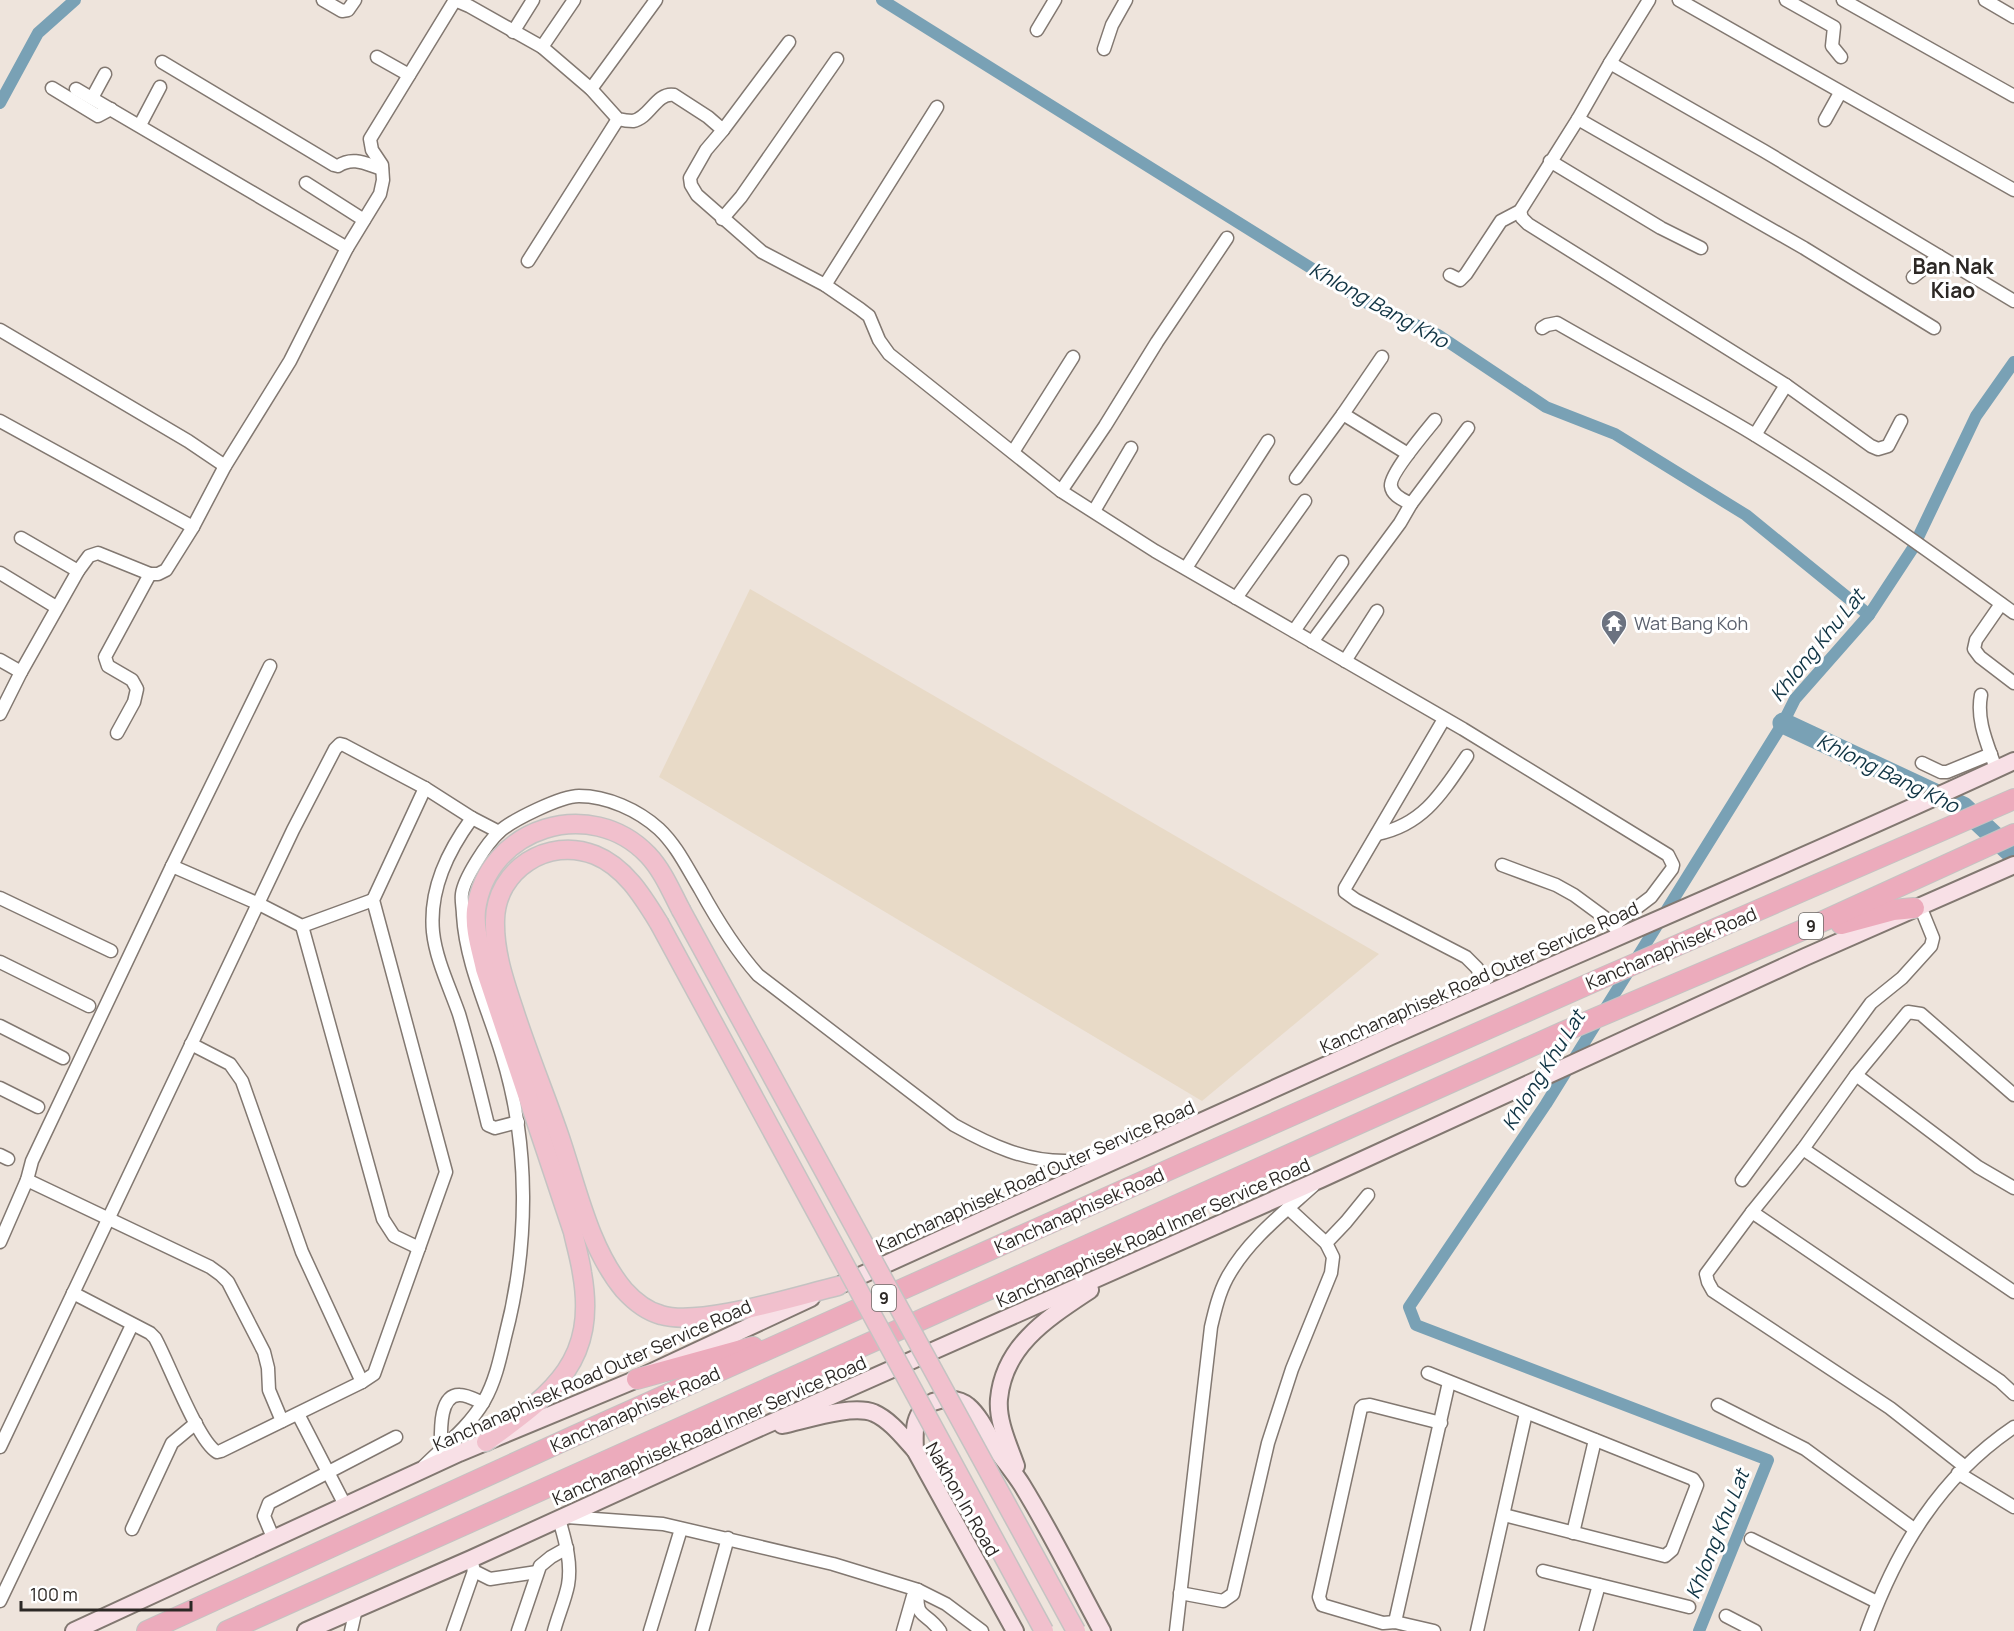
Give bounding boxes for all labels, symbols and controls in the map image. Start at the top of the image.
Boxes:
district label: Ban Nak Kiao [1912,252,1994,304]
water label: Khlong Bang Kho [1305,256,1454,355]
water label: Khlong Khu Lat [1763,582,1872,707]
temple icon: Wat Bang Koh [1599,608,1629,646]
place label: Wat Bang Koh [1634,611,1748,635]
water label: Khlong Bang Kho [1813,727,1964,820]
street label: Kanchanaphisek Road Outer Service Road [1316,896,1642,1058]
street label: Kanchanaphisek Road [1582,901,1760,995]
road number: 9 [1799,913,1823,939]
water label: Khlong Khu Lat [1495,1003,1592,1135]
street label: Kanchanaphisek Road Outer Service Road [873,1096,1197,1256]
street label: Kanchanaphisek Road Inner Service Road [992,1152,1314,1312]
street label: Kanchanaphisek Road [991,1163,1167,1257]
road number: 9 [872,1285,896,1311]
street label: Kanchanaphisek Road Outer Service Road [430,1295,754,1455]
street label: Kanchanaphisek Road Inner Service Road [548,1350,870,1510]
street label: Kanchanaphisek Road [547,1362,723,1456]
street label: Nakhon In Road [921,1438,1005,1560]
water label: Khlong Khu Lat [1679,1464,1756,1603]
scale bar [21,1574,190,1612]
text: 100 m [30,1582,78,1606]

